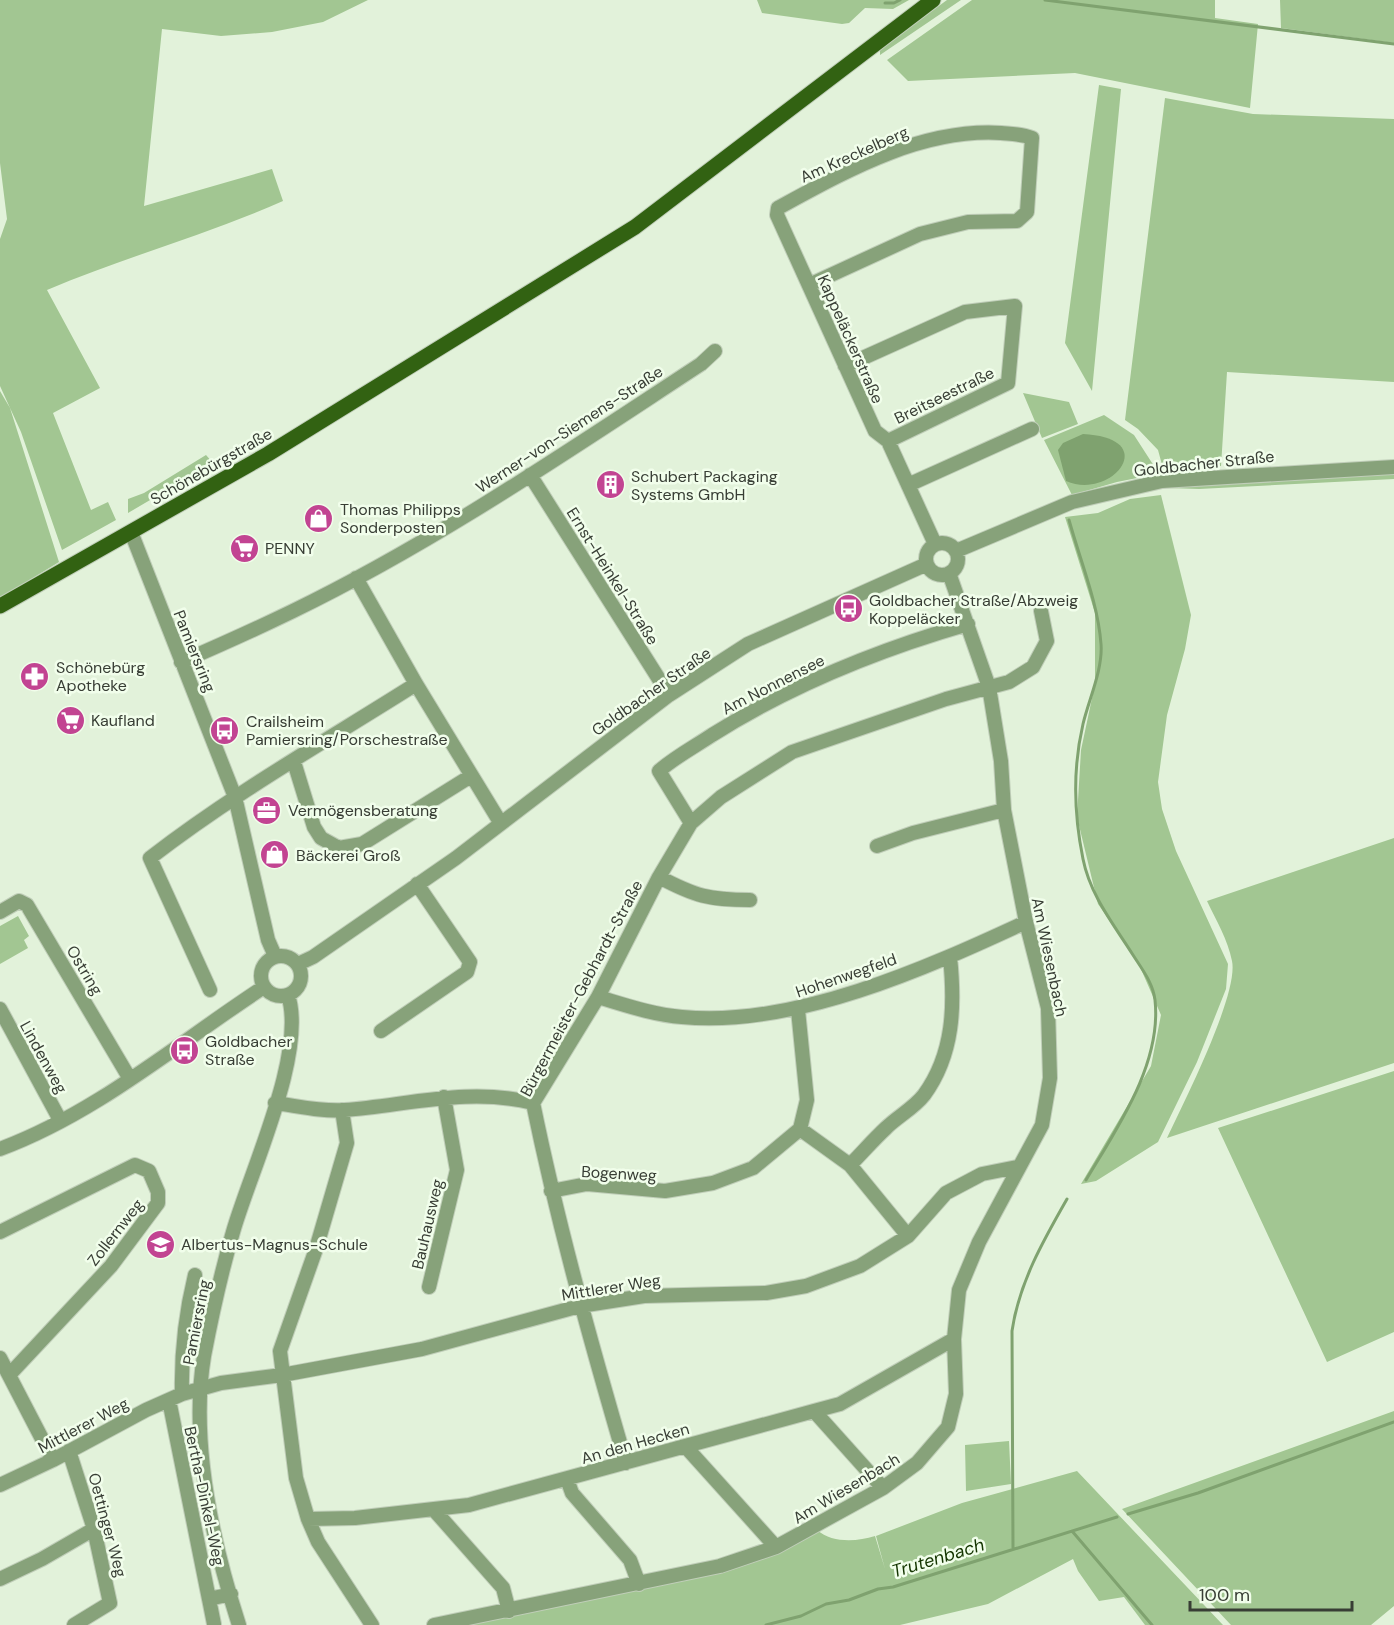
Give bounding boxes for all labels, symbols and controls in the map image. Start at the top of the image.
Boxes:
street label: Am Kreckelberg [797,121,912,188]
street label: Kappeläckerstraße [813,272,888,407]
street label: Werner-von-Siemens-Straße [472,361,667,498]
street label: Breitseestraße [891,362,998,429]
street label: Schönebürgstraße [147,423,276,510]
street label: Goldbacher Straße [1133,446,1275,481]
place label: Schubert Packaging Systems GmbH [631,466,778,505]
building icon: Schubert Packaging Systems GmbH [594,469,626,501]
place label: Thomas Philipps Sonderposten [340,499,461,538]
shop icon: Thomas Philipps Sonderposten [303,502,335,534]
street label: Ernst-Heinkel-Straße [562,504,663,649]
supermarket icon: PENNY [228,532,260,564]
place label: PENNY [265,538,315,559]
place label: Goldbacher Straße/Abzweig Koppeläcker [869,590,1078,629]
bus stop icon: Goldbacher Straße/Abzweig Koppeläcker [832,593,864,625]
street label: Pamiersring [169,607,221,695]
street label: Goldbacher Straße [587,642,715,740]
street label: Am Nonnensee [718,650,828,719]
place label: Schönebürg Apotheke [56,657,145,696]
pharmacy icon: Schönebürg Apotheke [19,660,51,692]
supermarket icon: Kaufland [54,704,86,736]
place label: Kaufland [91,710,155,731]
place label: Crailsheim Pamiersring/Porschestraße [246,711,448,750]
bus stop icon: Crailsheim Pamiersring/Porschestraße [209,714,241,746]
office icon: Vermögensberatung [251,794,283,826]
place label: Vermögensberatung [288,800,438,821]
shop icon: Bäckerei Groß [259,839,291,871]
place label: Bäckerei Groß [296,845,401,866]
street label: Bürgermeister-Gebhardt-Straße [515,876,648,1100]
street label: Am Wiesenbach [1027,896,1072,1018]
street label: Ostring [62,942,108,999]
street label: Hohenwegfeld [793,948,899,1003]
street label: Lindenweg [15,1017,72,1097]
place label: Goldbacher Straße [205,1031,292,1070]
bus stop icon: Goldbacher Straße [168,1034,200,1066]
street label: Bogenweg [581,1161,657,1186]
street label: Bauhausweg [407,1177,448,1271]
street label: Zollernweg [83,1195,148,1270]
school or university icon: Albertus-Magnus-Schule [144,1228,176,1260]
place label: Albertus-Magnus-Schule [181,1234,368,1255]
street label: Mittlerer Weg [560,1269,662,1306]
street label: Pamiersring [178,1278,215,1367]
street label: Mittlerer Weg [34,1393,132,1458]
street label: An den Hecken [579,1418,692,1469]
street label: Bertha-Dinkel-Weg [179,1424,230,1568]
street label: Am Wiesenbach [789,1448,903,1529]
street label: Oettinger Weg [83,1471,132,1580]
water label: Trutenbach [889,1533,987,1583]
scale bar [1190,1574,1352,1612]
text: 100 m [1199,1583,1250,1607]

